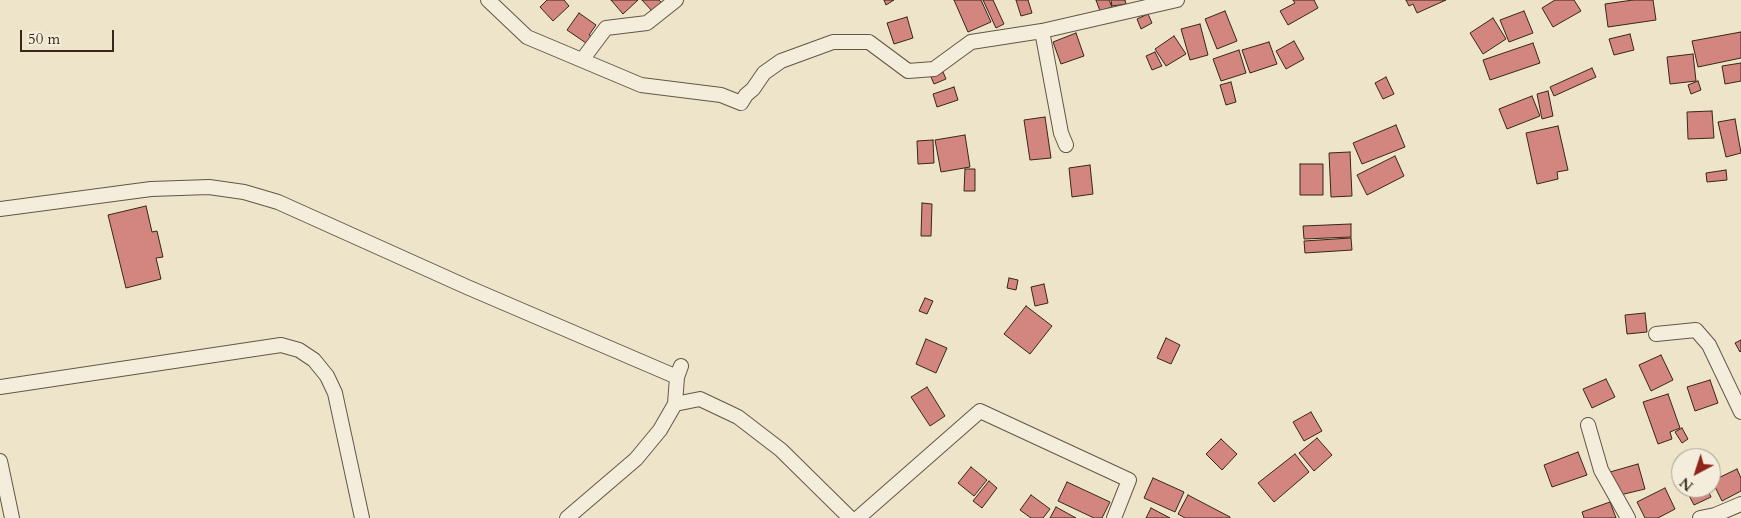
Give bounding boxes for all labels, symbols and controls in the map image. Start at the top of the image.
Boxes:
scale bar [22,20,116,52]
text: 50 m [28,29,60,49]
north arrow [1671,448,1721,498]
text: N [1676,473,1697,495]

